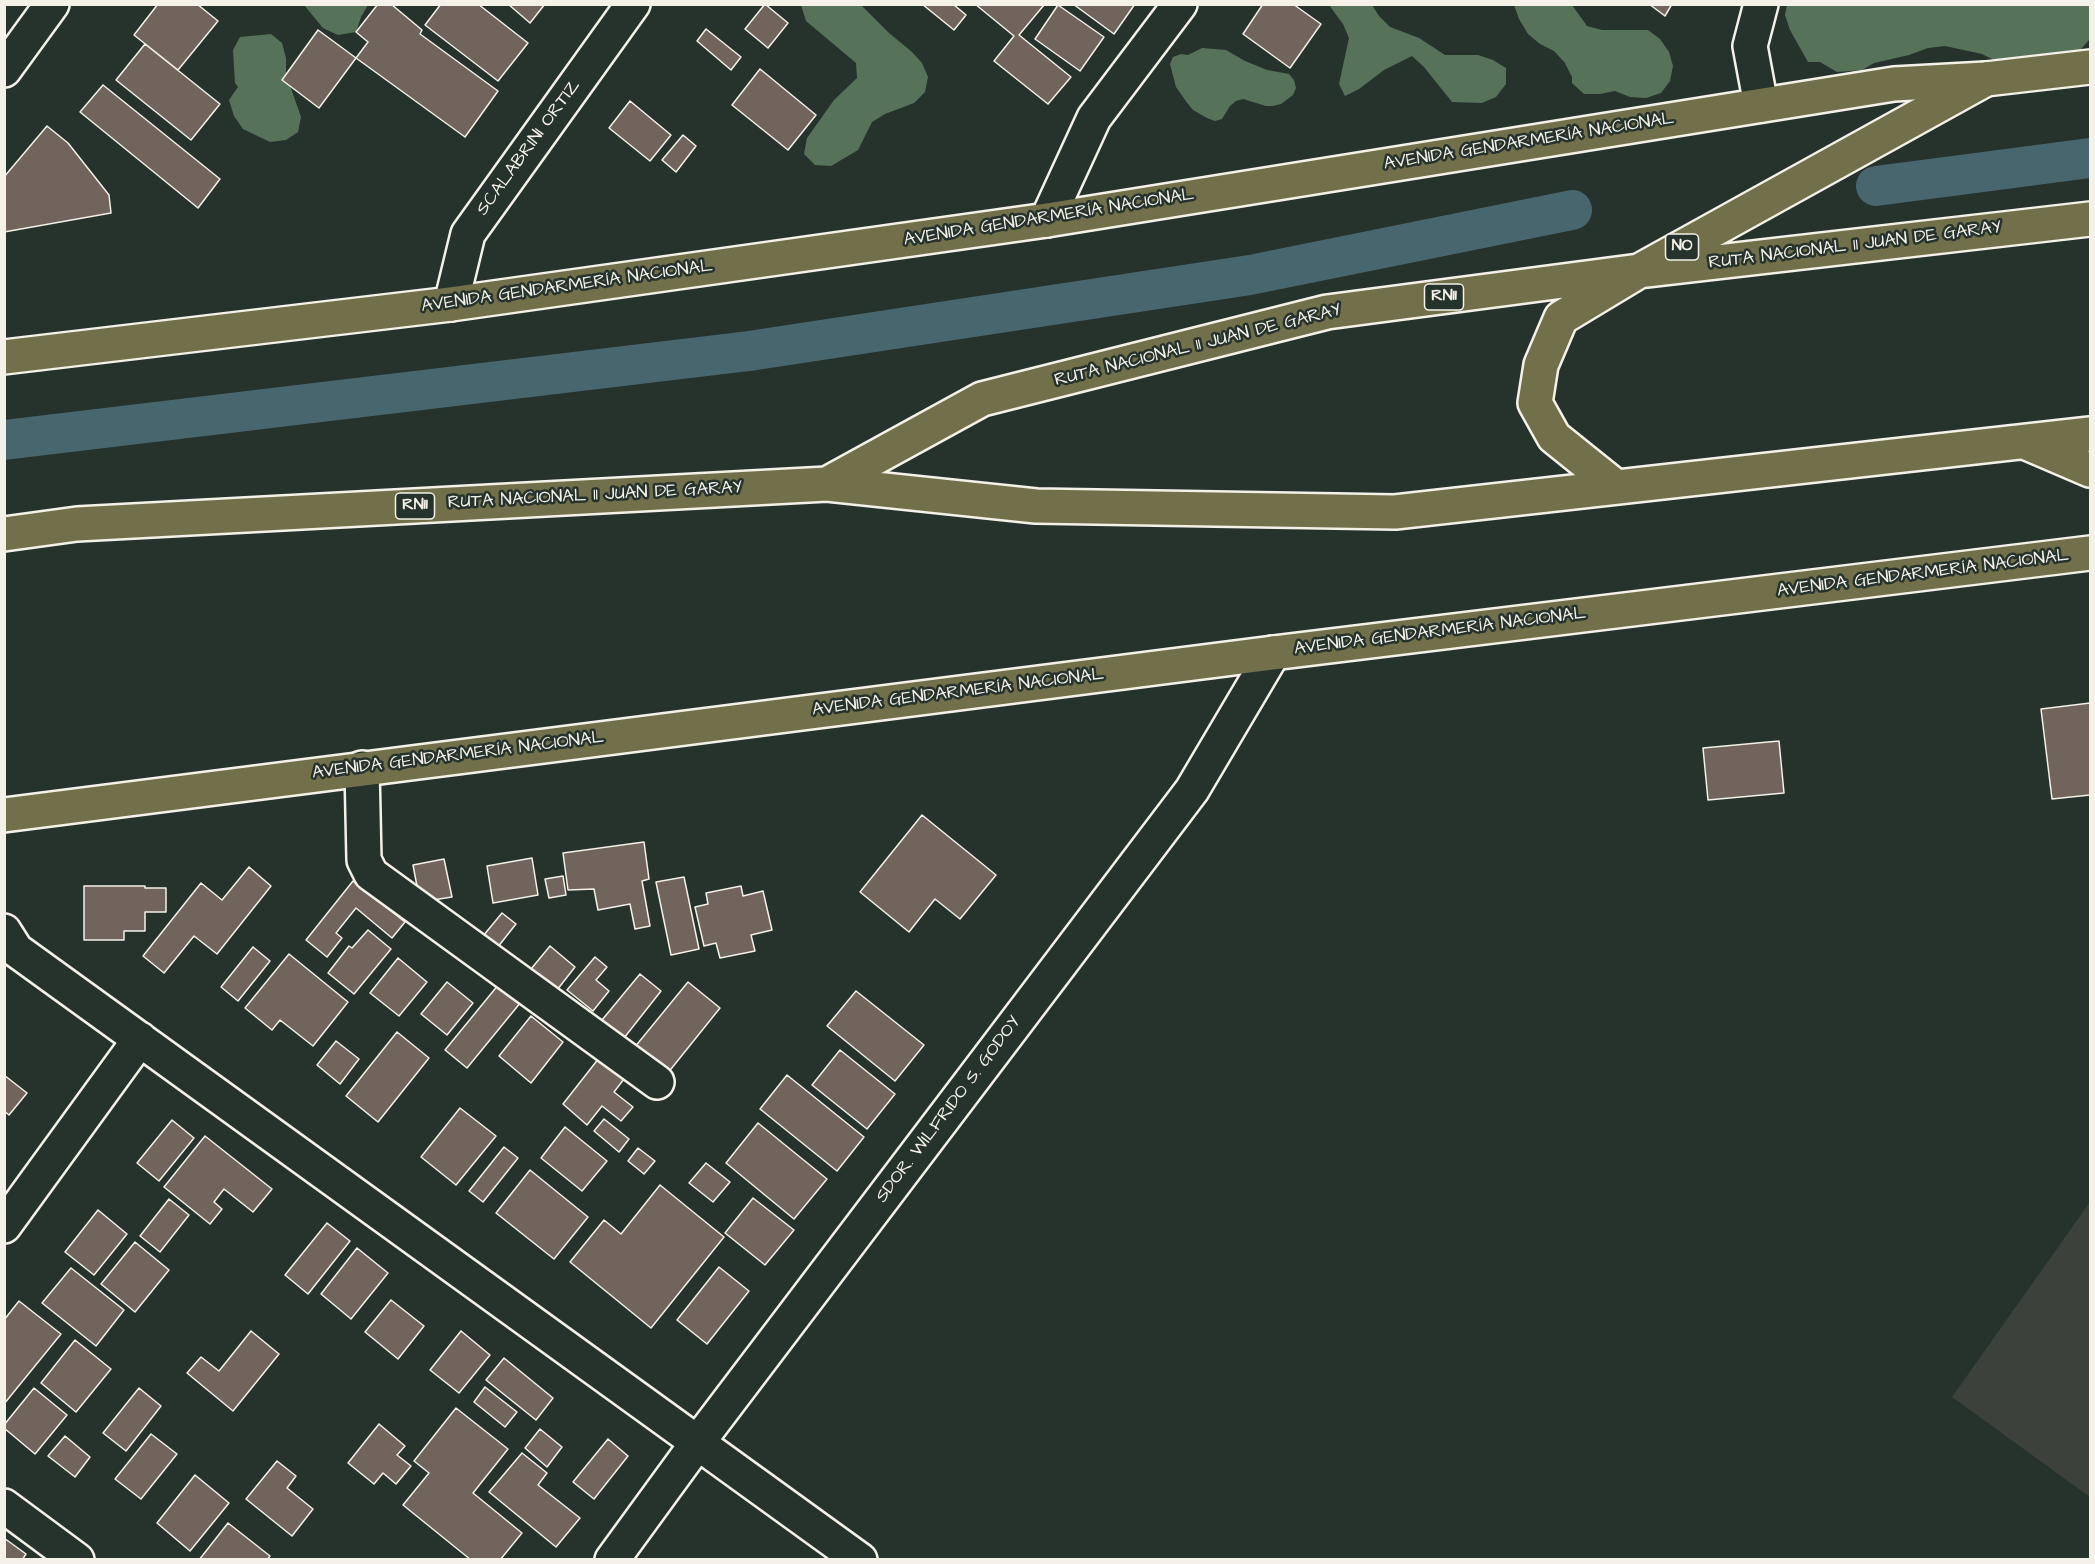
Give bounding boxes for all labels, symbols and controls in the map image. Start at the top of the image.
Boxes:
street label: SCALABRINI ORTIZ [473,76,585,220]
street label: AVENIDA GENDARMERÍA NACIONAL [1382,108,1676,176]
street label: AVENIDA GENDARMERÍA NACIONAL [902,184,1196,252]
street label: RUTA NACIONAL 11 JUAN DE GARAY [1707,217,2003,275]
road number: NO [1666,234,1698,260]
street label: AVENIDA GENDARMERÍA NACIONAL [420,256,714,318]
road number: RN11 [1424,284,1464,310]
street label: RUTA NACIONAL 11 JUAN DE GARAY [1052,300,1344,392]
street label: RUTA NACIONAL 11 JUAN DE GARAY [447,478,743,514]
road number: RN11 [396,493,434,519]
street label: AVENIDA GENDARMERÍA NACIONAL [1776,545,2070,603]
street label: AVENIDA GENDARMERÍA NACIONAL [1293,603,1587,661]
street label: AVENIDA GENDARMERÍA NACIONAL [811,664,1105,722]
street label: AVENIDA GENDARMERÍA NACIONAL [311,727,605,785]
street label: SDOR. WILFRIDO S. GODOY [872,1012,1026,1208]

